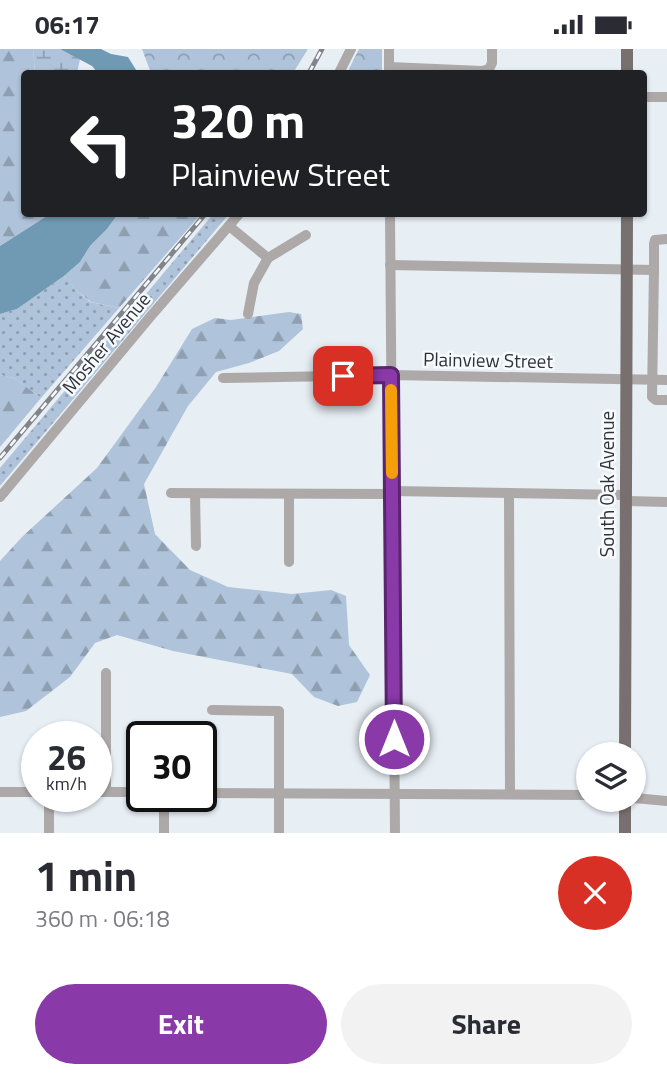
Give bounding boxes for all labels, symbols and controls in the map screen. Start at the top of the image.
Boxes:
text: 06:17 [35,5,100,44]
text: 320 m [171,82,305,157]
icon: left [56,98,147,189]
text: Plainview Street [171,150,390,198]
street label: Mosher Avenue [54,286,157,400]
street label: Plainview Street [423,344,554,375]
pin [313,346,373,406]
icon: arrive [324,357,362,395]
street label: South Oak Avenue [592,411,621,557]
position arrow [357,702,431,776]
speed limit sign: 30 [126,721,217,812]
text: 26 [47,730,86,784]
map controls [576,742,646,812]
button: layers [576,742,646,812]
text: km/h [46,770,87,797]
text: 1 min [35,843,137,907]
button: close [558,856,632,930]
text: 360 m · 06:18 [35,901,170,936]
button: Exit [35,984,327,1064]
button: Share [341,984,632,1064]

